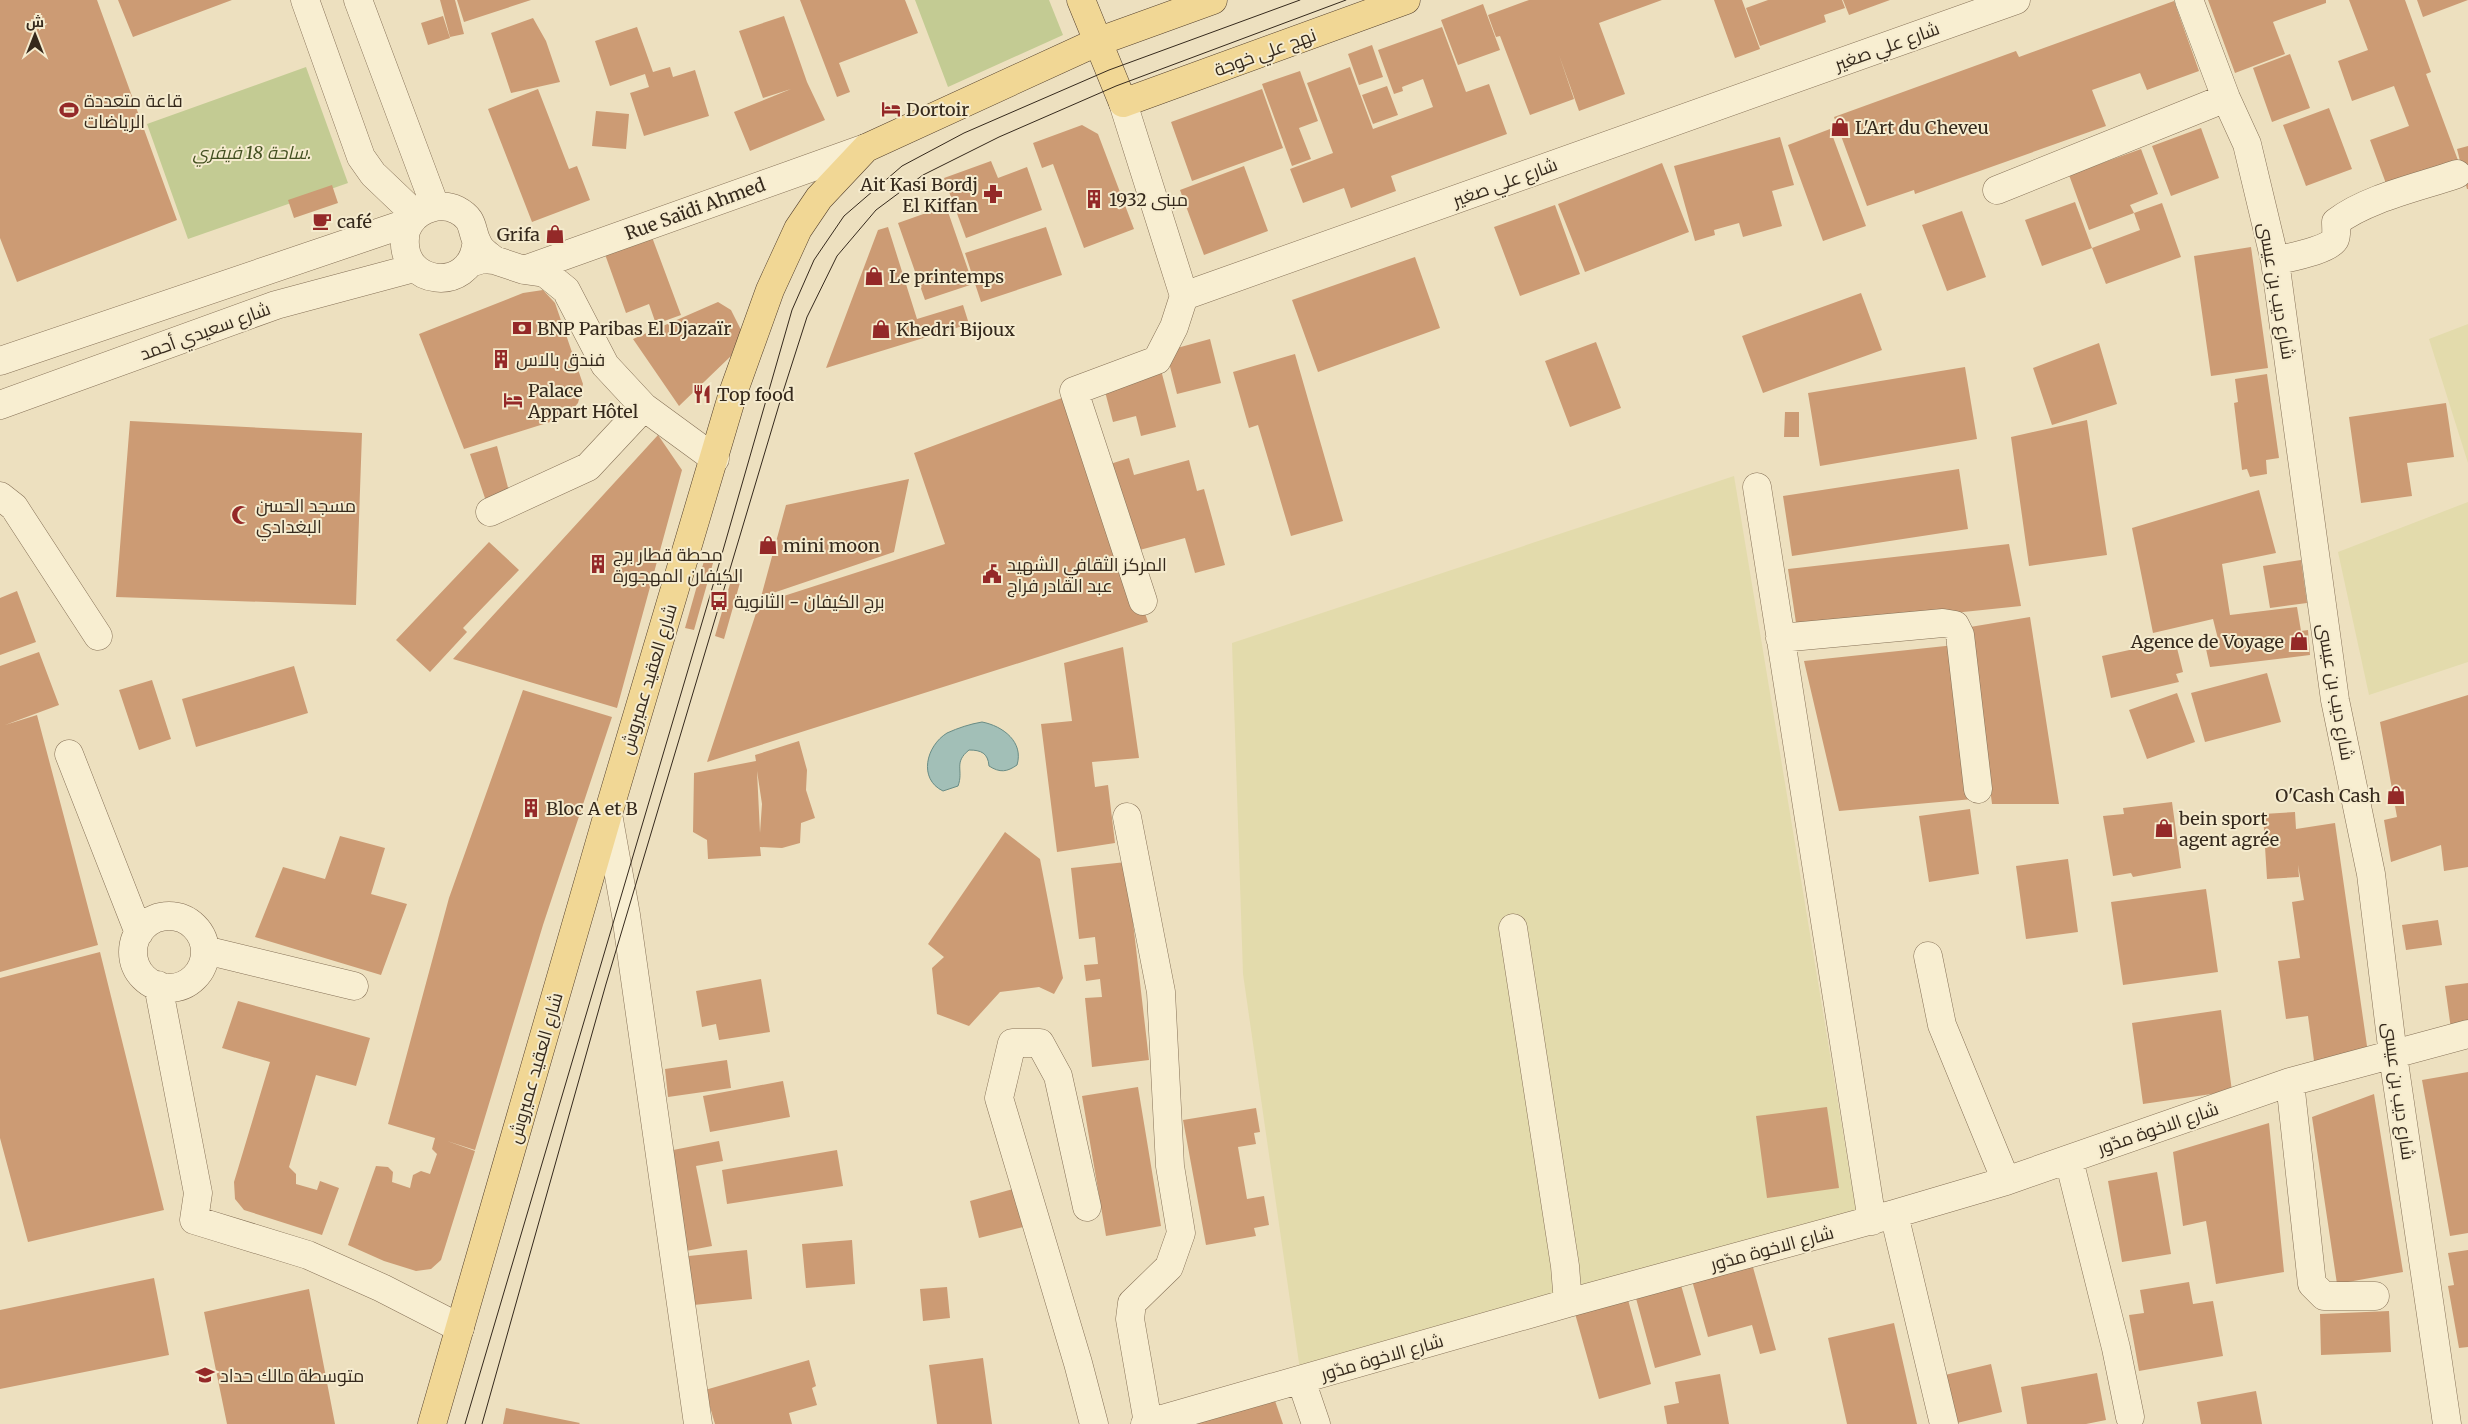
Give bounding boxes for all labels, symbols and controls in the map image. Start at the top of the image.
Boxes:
north arrow [10,10,60,60]
text: ش [26,13,44,31]
street label: شارع علي صغير [1830,16,1944,79]
street label: نهج علي خوجة [1211,23,1320,84]
place label: قاعة متعددة الرياضات [84,89,183,133]
hotel icon: Dortoir [880,98,902,120]
place label: Dortoir [906,98,969,121]
sports icon: قاعة متعددة الرياضات [58,99,80,121]
shop icon: L'Art du Cheveu [1829,116,1851,138]
place label: L'Art du Cheveu [1855,116,1989,139]
park label: ساحة 18 فيفري. [192,141,312,167]
street label: شارع علي صغير [1448,152,1562,215]
street label: Rue Saïdi Ahmed [622,173,768,245]
place label: Ait Kasi Bordj El Kiffan [859,173,978,217]
pharmacy icon: Ait Kasi Bordj El Kiffan [982,183,1004,205]
building icon: مبنى 1932 [1083,188,1105,210]
place label: مبنى 1932 [1109,188,1188,211]
cafe icon: café [311,210,333,232]
place label: café [337,210,372,233]
street label: شارع ديب بن عيسى [2253,221,2300,362]
place label: Grifa [497,223,540,246]
shop icon: Grifa [544,223,566,245]
shop icon: Le printemps [863,265,885,287]
place label: Le printemps [889,265,1004,288]
street label: شارع سعيدي أحمد [137,297,275,368]
bank icon: BNP Paribas El Djazaïr [511,317,533,339]
place label: BNP Paribas El Djazaïr [537,317,731,340]
shop icon: Khedri Bijoux [870,318,892,340]
place label: Khedri Bijoux [896,318,1015,341]
building icon: فندق بالاس [490,348,512,370]
place label: فندق بالاس [516,348,605,372]
place label: Palace Appart Hôtel [527,379,639,423]
restaurant icon: Top food [691,383,713,405]
place label: Top food [717,383,794,406]
hotel icon: Palace Appart Hôtel [502,389,524,411]
place label: مسجد الحسن البغدادي [256,494,356,541]
mosque icon: مسجد الحسن البغدادي [230,504,252,526]
shop icon: mini moon [757,534,779,556]
place label: mini moon [783,534,880,557]
place label: محطة قطار برج الكيفان المهجورة [613,543,743,587]
building icon: محطة قطار برج الكيفان المهجورة [587,553,609,575]
place label: المركز الثقافي الشهيد عبد القادر فراج [1007,553,1167,598]
public building icon: المركز الثقافي الشهيد عبد القادر فراج [981,563,1003,585]
bus stop icon: برج الكيفان - الثانوية [708,590,730,612]
place label: برج الكيفان - الثانوية [734,590,884,614]
street label: شارع العقيد عميروش [614,601,683,757]
street label: شارع ديب بن عيسى [2312,622,2359,763]
place label: Agence de Voyage [2130,630,2284,653]
shop icon: Agence de Voyage [2288,630,2310,652]
place label: O'Cash Cash [2275,784,2381,807]
shop icon: O'Cash Cash [2385,784,2407,806]
building icon: Bloc A et B [520,797,542,819]
place label: Bloc A et B [546,797,638,820]
place label: bein sport agent agrée [2178,807,2279,851]
shop icon: bein sport agent agrée [2153,817,2175,839]
street label: شارع العقيد عميروش [502,990,569,1147]
street label: شارع ديب بن عيسى [2377,1021,2420,1161]
street label: شارع الاخوة مدّور [2094,1097,2222,1161]
street label: شارع الاخوة مدّور [1707,1221,1836,1277]
street label: شارع الاخوة مدّور [1317,1329,1446,1387]
school or university icon: متوسطة مالك حداد [194,1364,216,1386]
place label: متوسطة مالك حداد [220,1364,364,1387]

